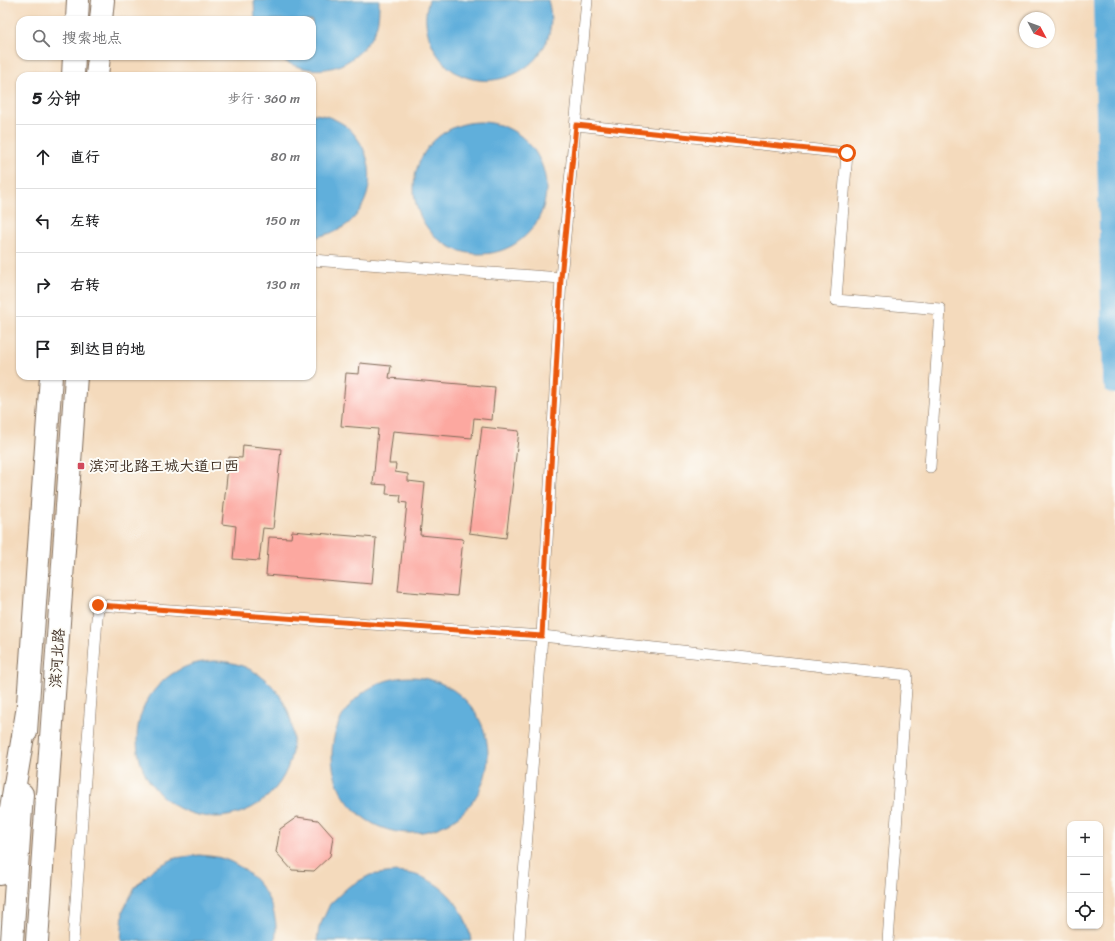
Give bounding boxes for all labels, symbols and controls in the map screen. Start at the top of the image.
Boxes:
north arrow [1019,12,1055,48]
search box [16,16,316,60]
text: 搜索地点 [62,25,122,51]
icon: search [30,27,52,49]
text: 5 分钟 [32,83,81,113]
text: 步行 · 360 m [228,87,300,110]
text: 直行 [70,144,100,170]
route start [838,144,856,162]
text: 80 m [271,145,300,168]
icon: ahead [32,146,54,168]
text: 左转 [70,208,100,234]
text: 150 m [265,209,300,232]
icon: left [32,210,54,232]
text: 右转 [70,272,100,298]
text: 130 m [266,273,300,296]
icon: right [32,274,54,296]
text: 到达目的地 [70,336,145,362]
icon: arrive [32,338,54,360]
place label: 滨河北路王城大道口西 [89,453,239,479]
marker: 滨河北路王城大道口西 [76,461,86,471]
route end [89,596,107,614]
street label: 滨河北路 [42,627,72,689]
map controls [1067,821,1103,929]
button: + [1067,821,1103,857]
button: − [1067,857,1103,893]
button: locate [1067,893,1103,929]

